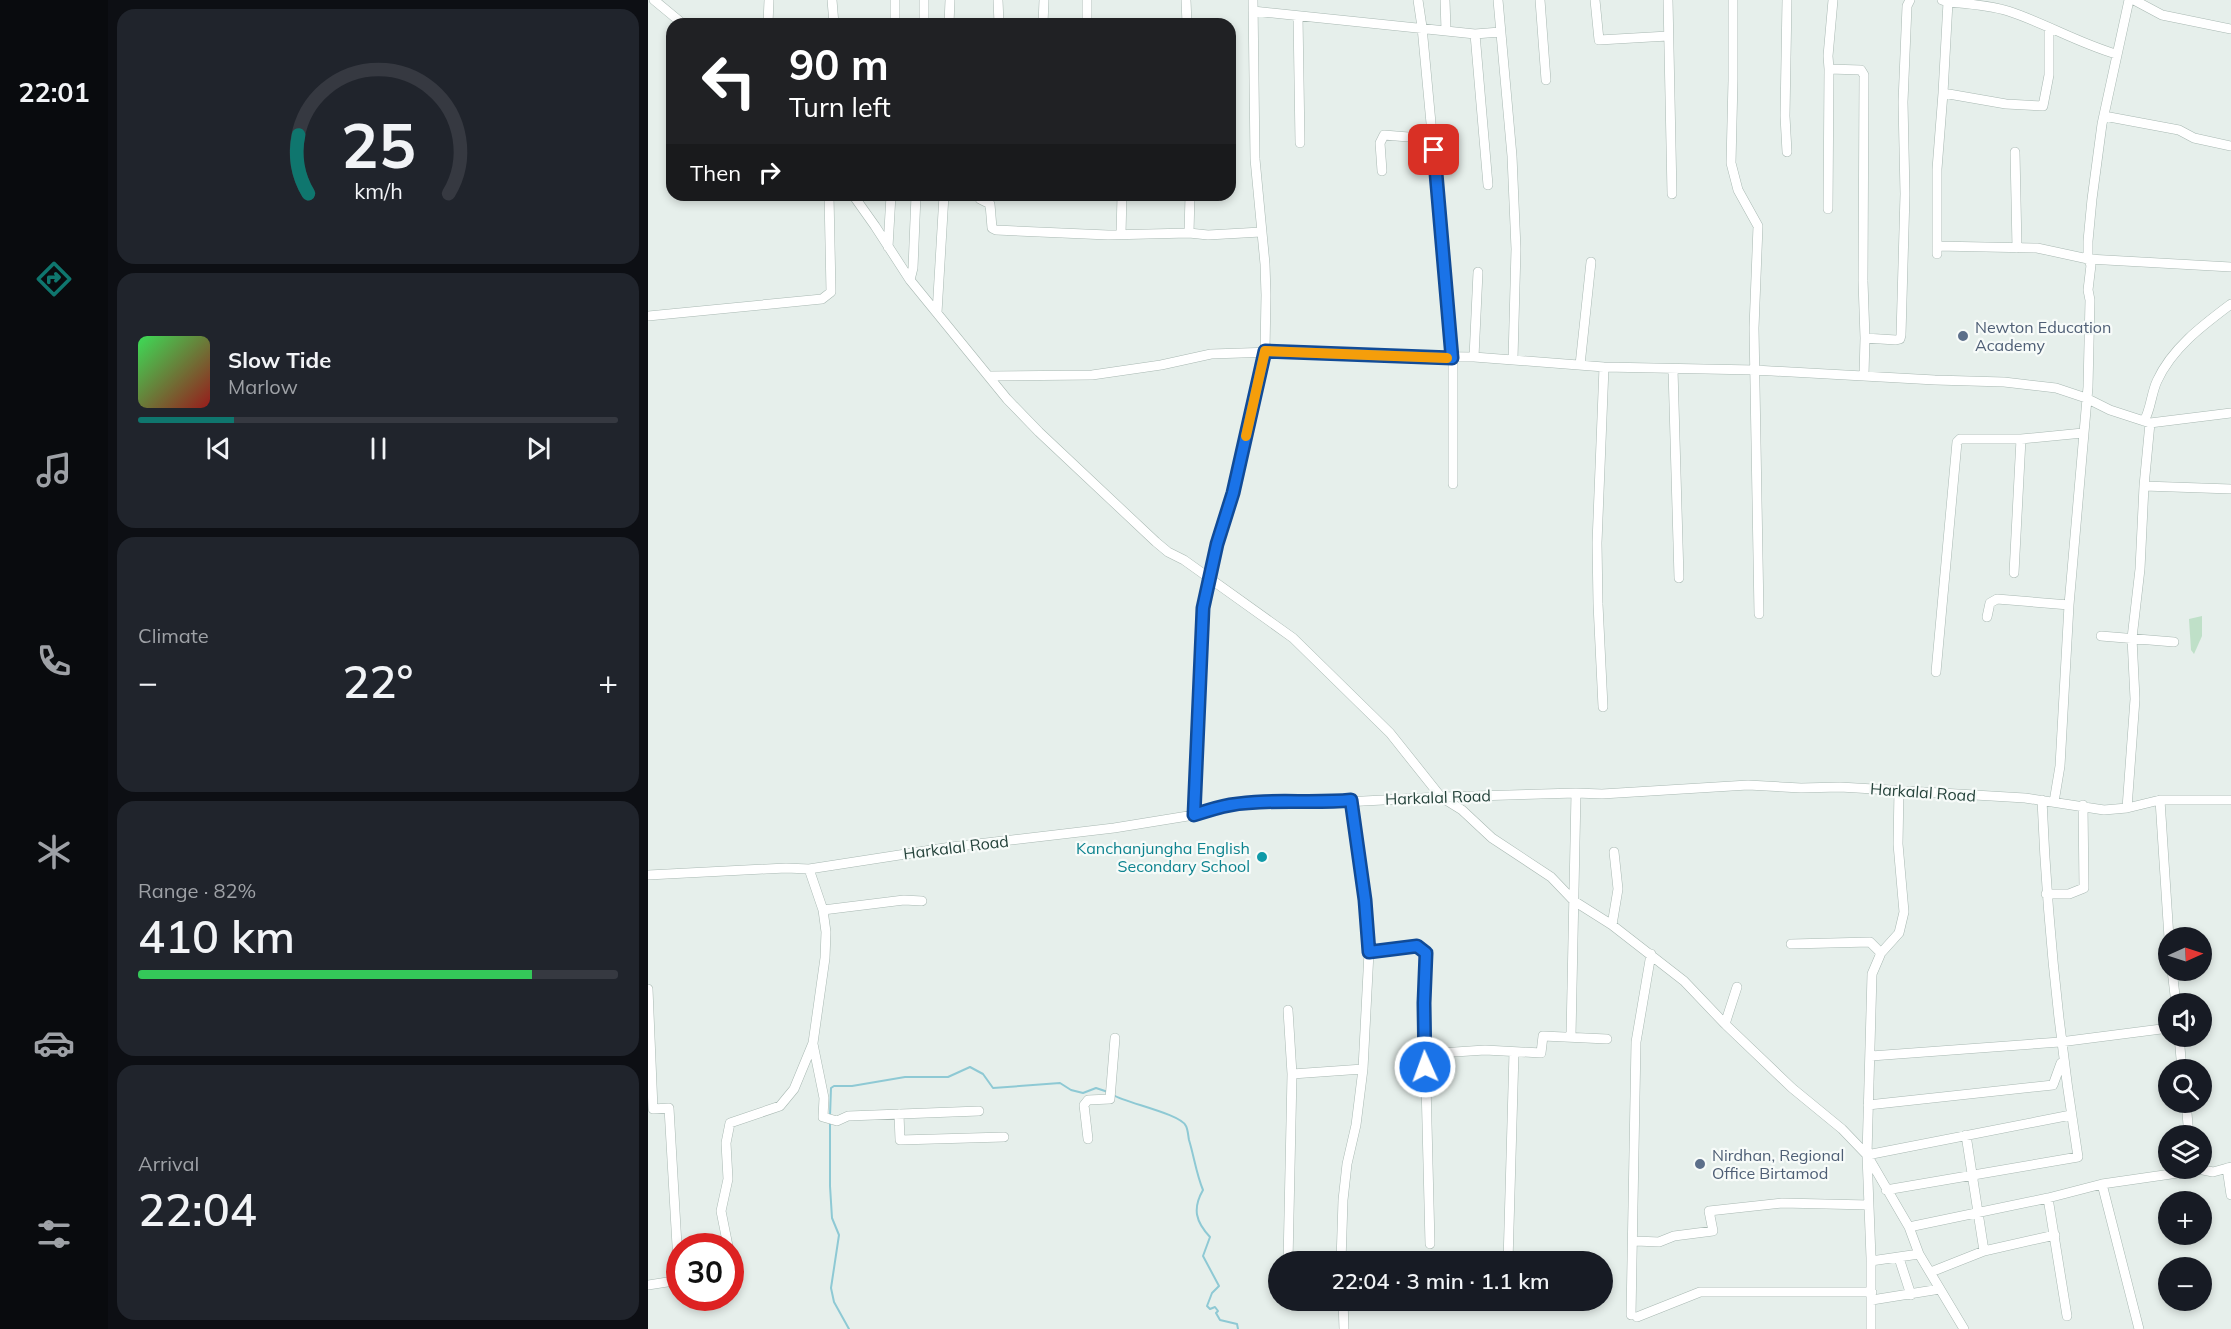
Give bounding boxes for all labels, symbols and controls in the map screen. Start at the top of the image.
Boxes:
text: 90 m [789,38,889,91]
icon: left [690,42,768,120]
text: 22:01 [18,75,90,109]
text: Turn left [789,90,891,124]
text: 25 [341,105,415,184]
pin [1408,124,1459,175]
icon: arrive [1417,133,1450,166]
icon: right [753,156,786,189]
text: Then [690,159,741,187]
text: km/h [354,177,402,204]
icon: directions [33,258,75,300]
place label: Newton Education Academy [1975,317,2111,355]
marker: Newton Education Academy [1956,329,1970,343]
text: Slow Tide [228,346,331,374]
text: Marlow [228,374,298,399]
icon: previous [202,432,235,465]
icon: pause [362,432,395,465]
icon: next [522,432,555,465]
icon: music [33,449,75,491]
text: Climate [138,623,209,648]
icon: phone [33,640,75,682]
text: 22° [343,653,413,709]
text: − [138,661,158,702]
text: + [598,661,618,702]
street label: Harkalal Road [1869,778,1977,806]
street label: Harkalal Road [1385,785,1491,809]
icon: climate [33,831,75,873]
street label: Harkalal Road [902,831,1010,863]
place label: Kanchanjungha English Secondary School [1076,838,1250,876]
marker: Kanchanjungha English Secondary School [1255,850,1269,864]
text: Range · 82% [138,878,256,903]
text: 410 km [138,908,295,964]
north arrow [2158,927,2212,981]
map controls [2158,927,2212,1311]
button: sound [2158,993,2212,1047]
icon: car [33,1022,75,1064]
position arrow [1393,1035,1457,1099]
button: search [2158,1059,2212,1113]
button: layers [2158,1125,2212,1179]
place label: Nirdhan, Regional Office Birtamod [1712,1145,1844,1183]
text: Arrival [138,1151,199,1176]
marker: Nirdhan, Regional Office Birtamod [1693,1157,1707,1171]
text: 22:04 [138,1181,257,1237]
button: + [2158,1191,2212,1245]
icon: filters [33,1213,75,1255]
speed limit sign: 30 [666,1233,744,1311]
button: − [2158,1257,2212,1311]
text: 22:04 · 3 min · 1.1 km [1332,1267,1549,1295]

